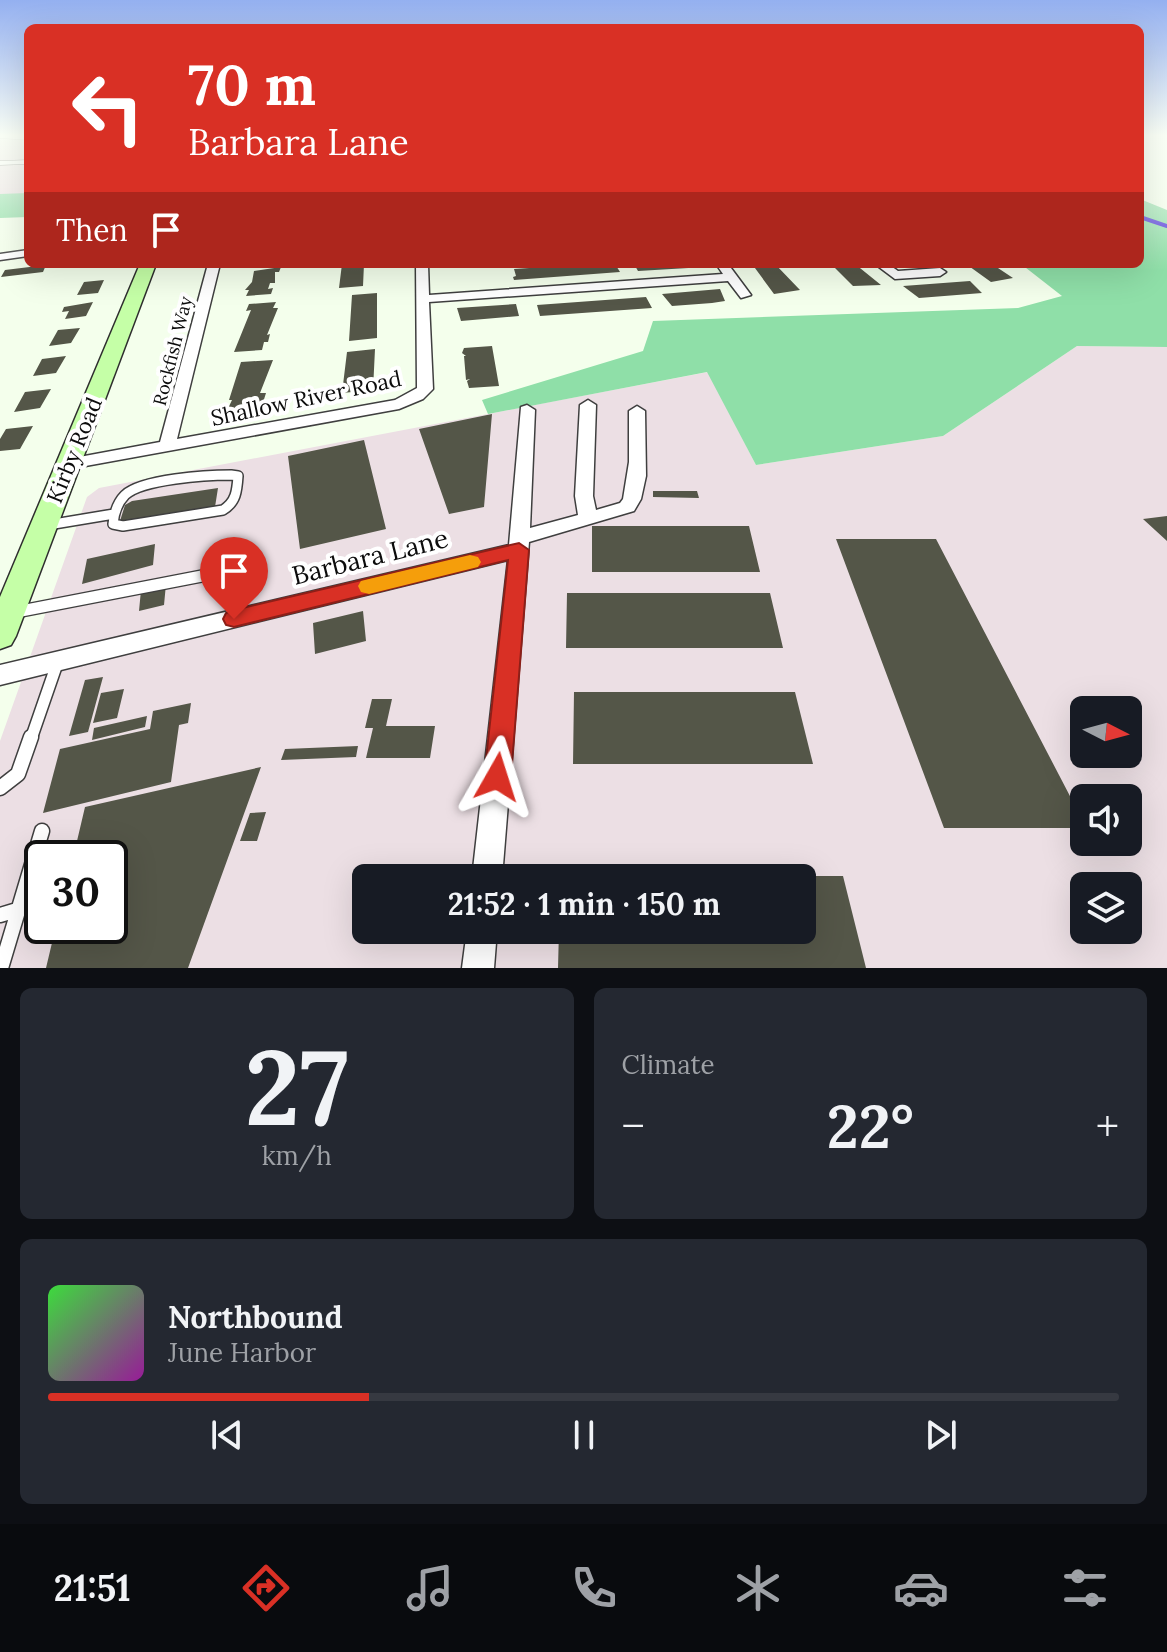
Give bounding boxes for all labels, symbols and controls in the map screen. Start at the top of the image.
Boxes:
text: 70 m [188,49,316,120]
icon: left [56,56,160,160]
text: Barbara Lane [188,119,409,165]
icon: arrive [144,208,188,252]
text: Then [56,211,128,249]
street label: Rockfish Way [148,293,197,408]
street label: Shallow River Road [208,364,404,432]
street label: Kirby Road [40,393,108,507]
street label: Barbara Lane [288,521,451,592]
pin [200,537,268,619]
icon: arrive [212,549,256,593]
north arrow [1070,696,1142,768]
map controls [1070,696,1142,944]
position arrow [455,735,539,819]
button: sound [1070,784,1142,856]
speed limit sign: 30 [24,840,128,944]
button: layers [1070,872,1142,944]
text: 21:52 · 1 min · 150 m [448,885,720,923]
text: 27 [245,1020,349,1153]
text: Climate [622,1048,715,1081]
text: 22° [827,1088,914,1164]
text: − [622,1098,645,1154]
text: + [1096,1098,1119,1154]
text: km/h [262,1139,332,1172]
text: Northbound [168,1298,343,1336]
text: June Harbor [168,1336,316,1369]
icon: previous [205,1413,249,1457]
icon: pause [562,1413,606,1457]
icon: next [919,1413,963,1457]
icon: directions [238,1560,294,1616]
icon: music [402,1560,458,1616]
icon: phone [566,1560,622,1616]
icon: climate [730,1560,786,1616]
icon: car [893,1560,949,1616]
icon: filters [1057,1560,1113,1616]
text: 21:51 [54,1565,131,1611]

